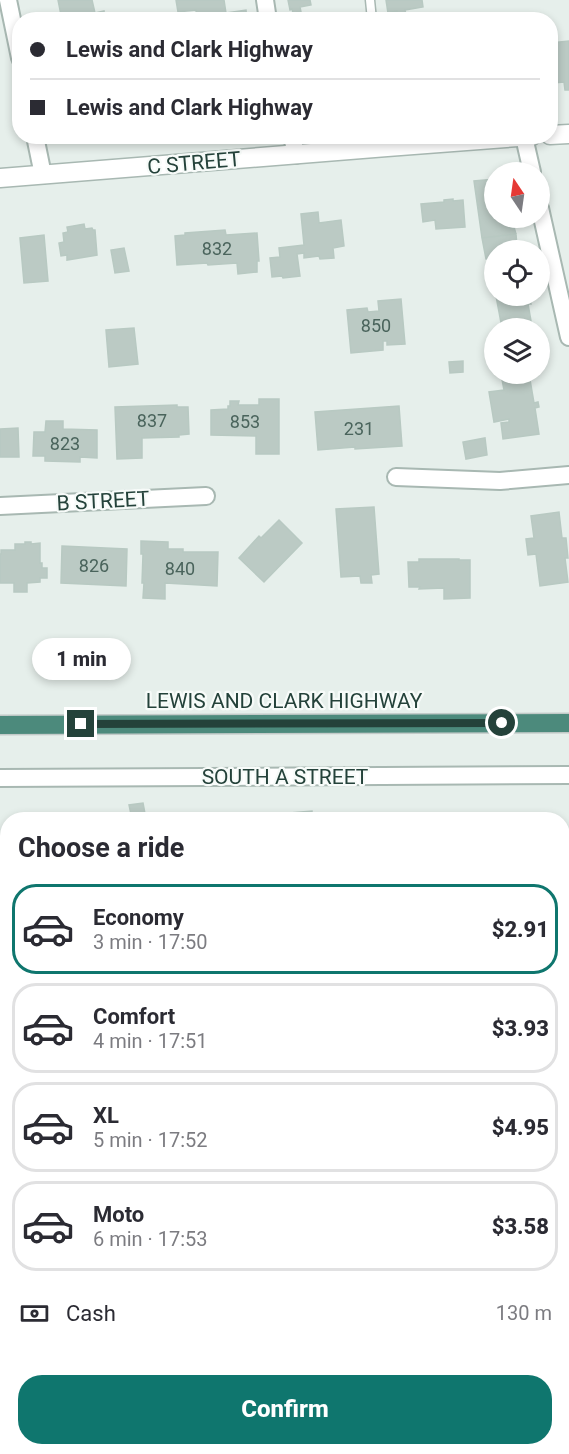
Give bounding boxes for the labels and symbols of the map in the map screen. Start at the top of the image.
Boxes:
street label: C STREET [146,147,242,179]
north arrow [484,162,550,228]
house number: 832 [202,238,232,259]
house number: 850 [361,315,391,336]
house number: 837 [137,410,167,431]
house number: 853 [230,411,260,432]
house number: 231 [344,418,374,439]
house number: 823 [50,433,80,454]
street label: B STREET [56,487,150,515]
house number: 826 [79,555,109,576]
house number: 840 [165,558,195,579]
callout: 1 min [32,637,130,679]
street label: LEWIS AND CLARK HIGHWAY [146,689,423,713]
route start [488,709,515,736]
route end [67,710,94,737]
street label: SOUTH A STREET [202,765,369,789]

